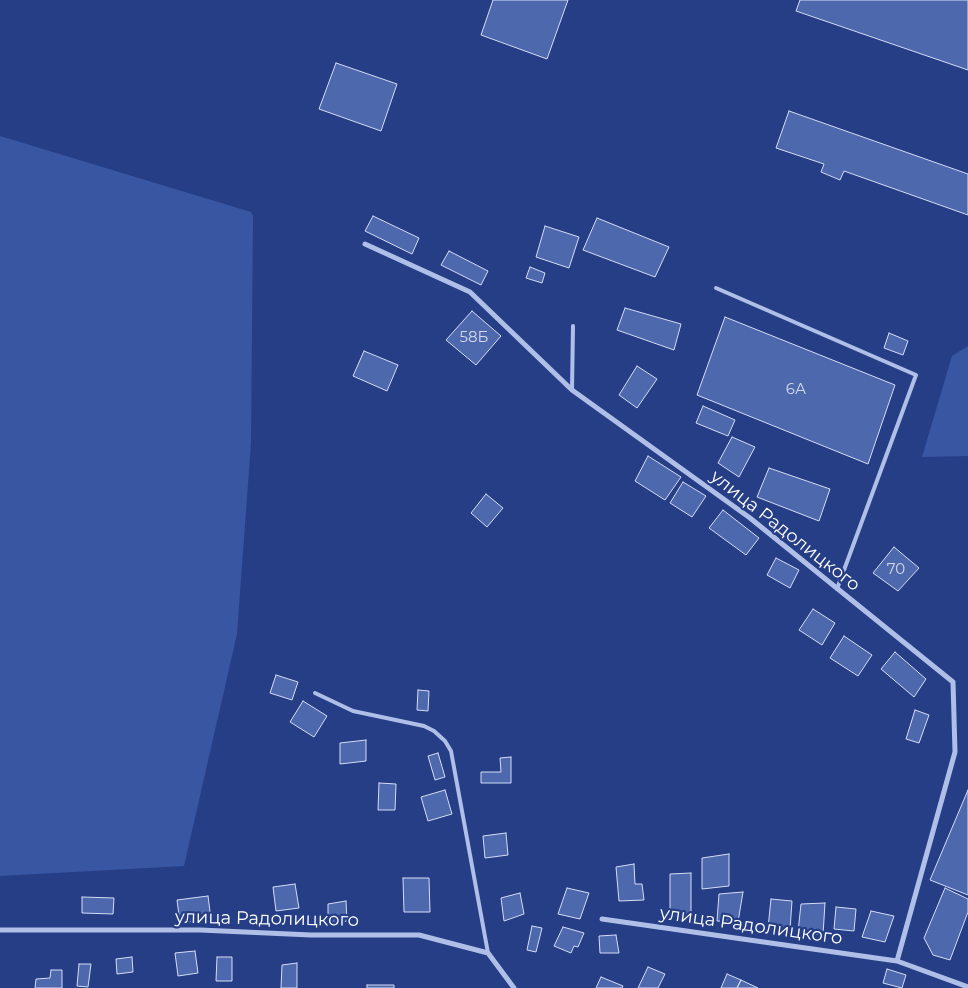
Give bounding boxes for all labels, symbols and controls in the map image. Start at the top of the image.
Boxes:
house number: 58Б [460,329,488,347]
house number: 6А [786,381,806,399]
street label: улица Радолицкого [706,466,864,596]
house number: 70 [887,561,905,579]
street label: улица Радолицкого [658,902,844,950]
street label: улица Радолицкого [175,907,359,931]

